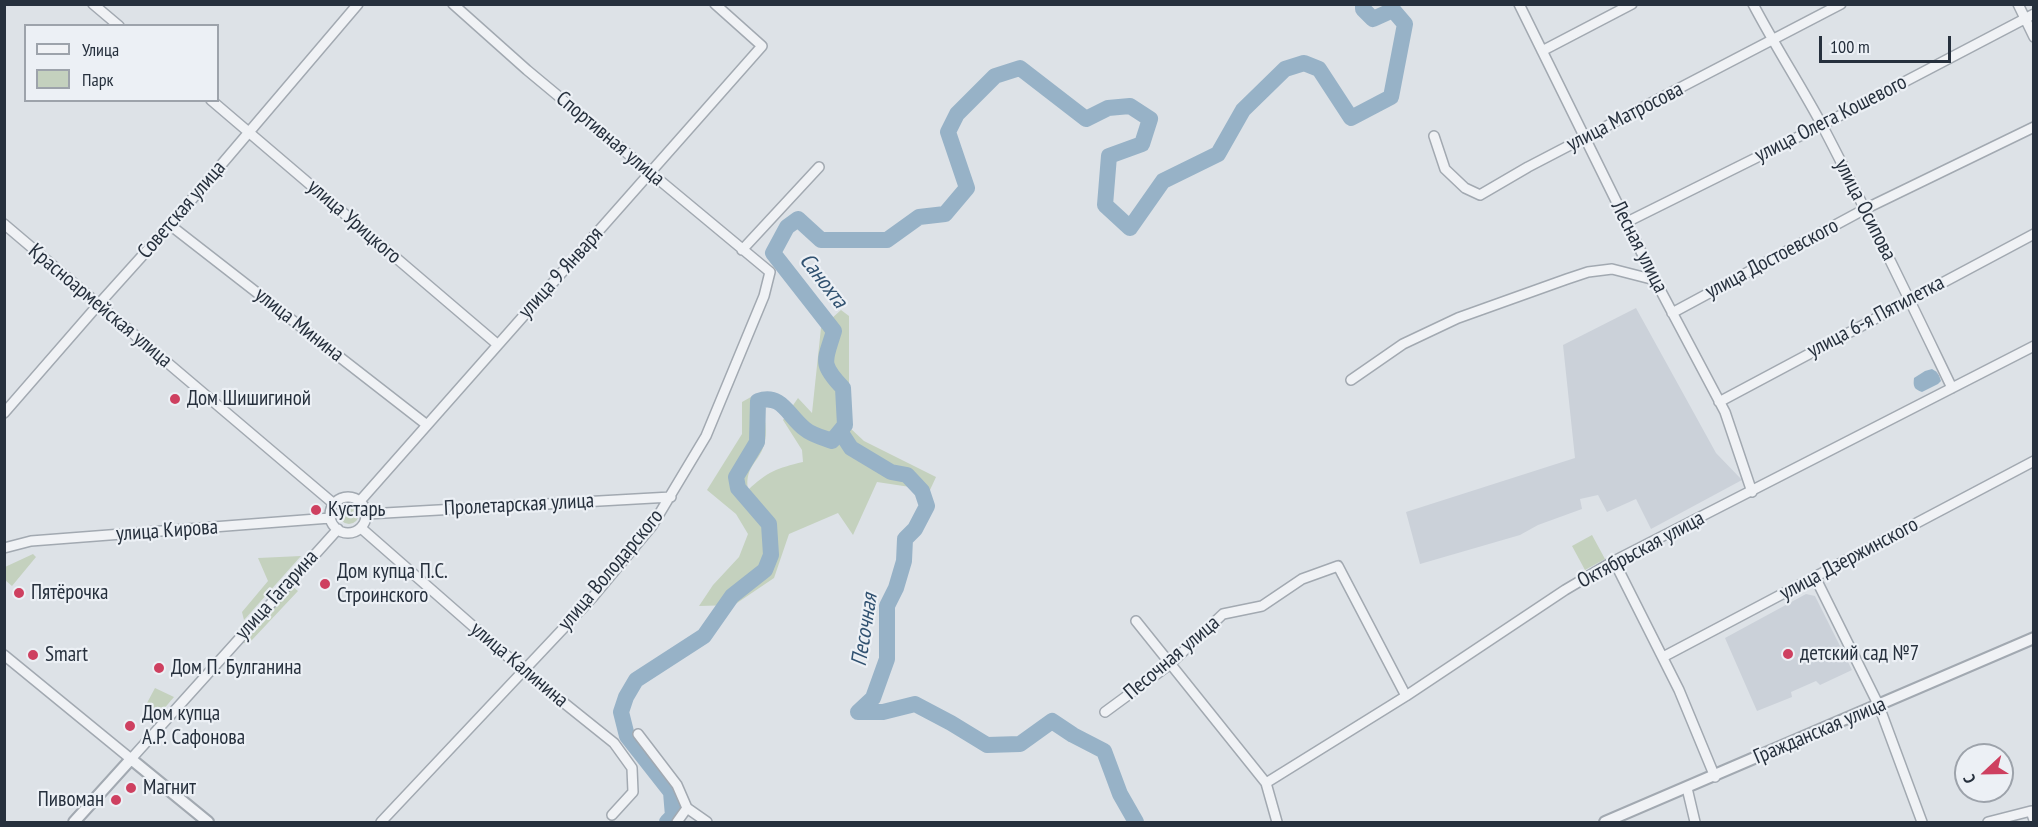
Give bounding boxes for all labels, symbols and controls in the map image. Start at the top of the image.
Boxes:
legend [24,24,219,102]
scale bar [1822,24,1954,62]
text: 100 m [1830,35,1870,58]
text: Улица [82,38,119,61]
text: Парк [82,68,113,91]
street label: улица Олега Кошевого [1751,70,1911,168]
street label: улица Матросова [1563,77,1687,157]
street label: Спортивная улица [551,86,669,192]
street label: улица Осипова [1829,155,1901,265]
street label: Советская улица [133,156,231,264]
street label: улица Урицкого [302,175,406,269]
street label: Лесная улица [1605,197,1673,297]
street label: улица Достоевского [1701,213,1843,305]
street label: улица 9 Января [513,222,609,324]
street label: Красноармейская улица [23,239,177,373]
water label: Санохта [793,248,853,314]
street label: улица 6-я Пятилетка [1803,270,1949,364]
street label: улица Минина [249,282,349,368]
place label: Дом Шишигиной [187,386,311,412]
marker: Дом Шишигиной [168,392,182,406]
street label: Пролетарская улица [443,488,595,522]
place label: Кустарь [328,497,385,523]
marker: Кустарь [309,503,323,517]
street label: улица Володарского [553,504,669,636]
street label: Октябрьская улица [1573,506,1709,594]
street label: улица Дзержинского [1775,512,1923,606]
street label: улица Кирова [115,515,219,547]
street label: улица Гагарина [230,545,324,645]
place label: Дом купца П.С. Строинского [337,559,448,609]
marker: Дом купца П.С. Строинского [318,577,332,591]
place label: Пятёрочка [31,580,108,606]
marker: Пятёрочка [12,586,26,600]
water label: Песочная [846,592,884,668]
street label: Песочная улица [1119,611,1225,705]
street label: улица Калинина [465,617,573,713]
place label: детский сад №7 [1800,641,1919,667]
place label: Smart [45,642,88,668]
marker: детский сад №7 [1781,647,1795,661]
marker: Smart [26,648,40,662]
place label: Дом П. Булганина [171,655,302,681]
marker: Дом П. Булганина [152,661,166,675]
street label: Гражданская улица [1750,692,1890,770]
place label: Дом купца А.Р. Сафонова [142,701,245,751]
marker: Дом купца А.Р. Сафонова [123,719,137,733]
north arrow [1954,743,2014,803]
text: С [1959,772,1980,786]
place label: Магнит [143,775,196,801]
marker: Магнит [124,781,138,795]
place label: Пивоман [38,787,104,813]
marker: Пивоман [109,793,123,807]

